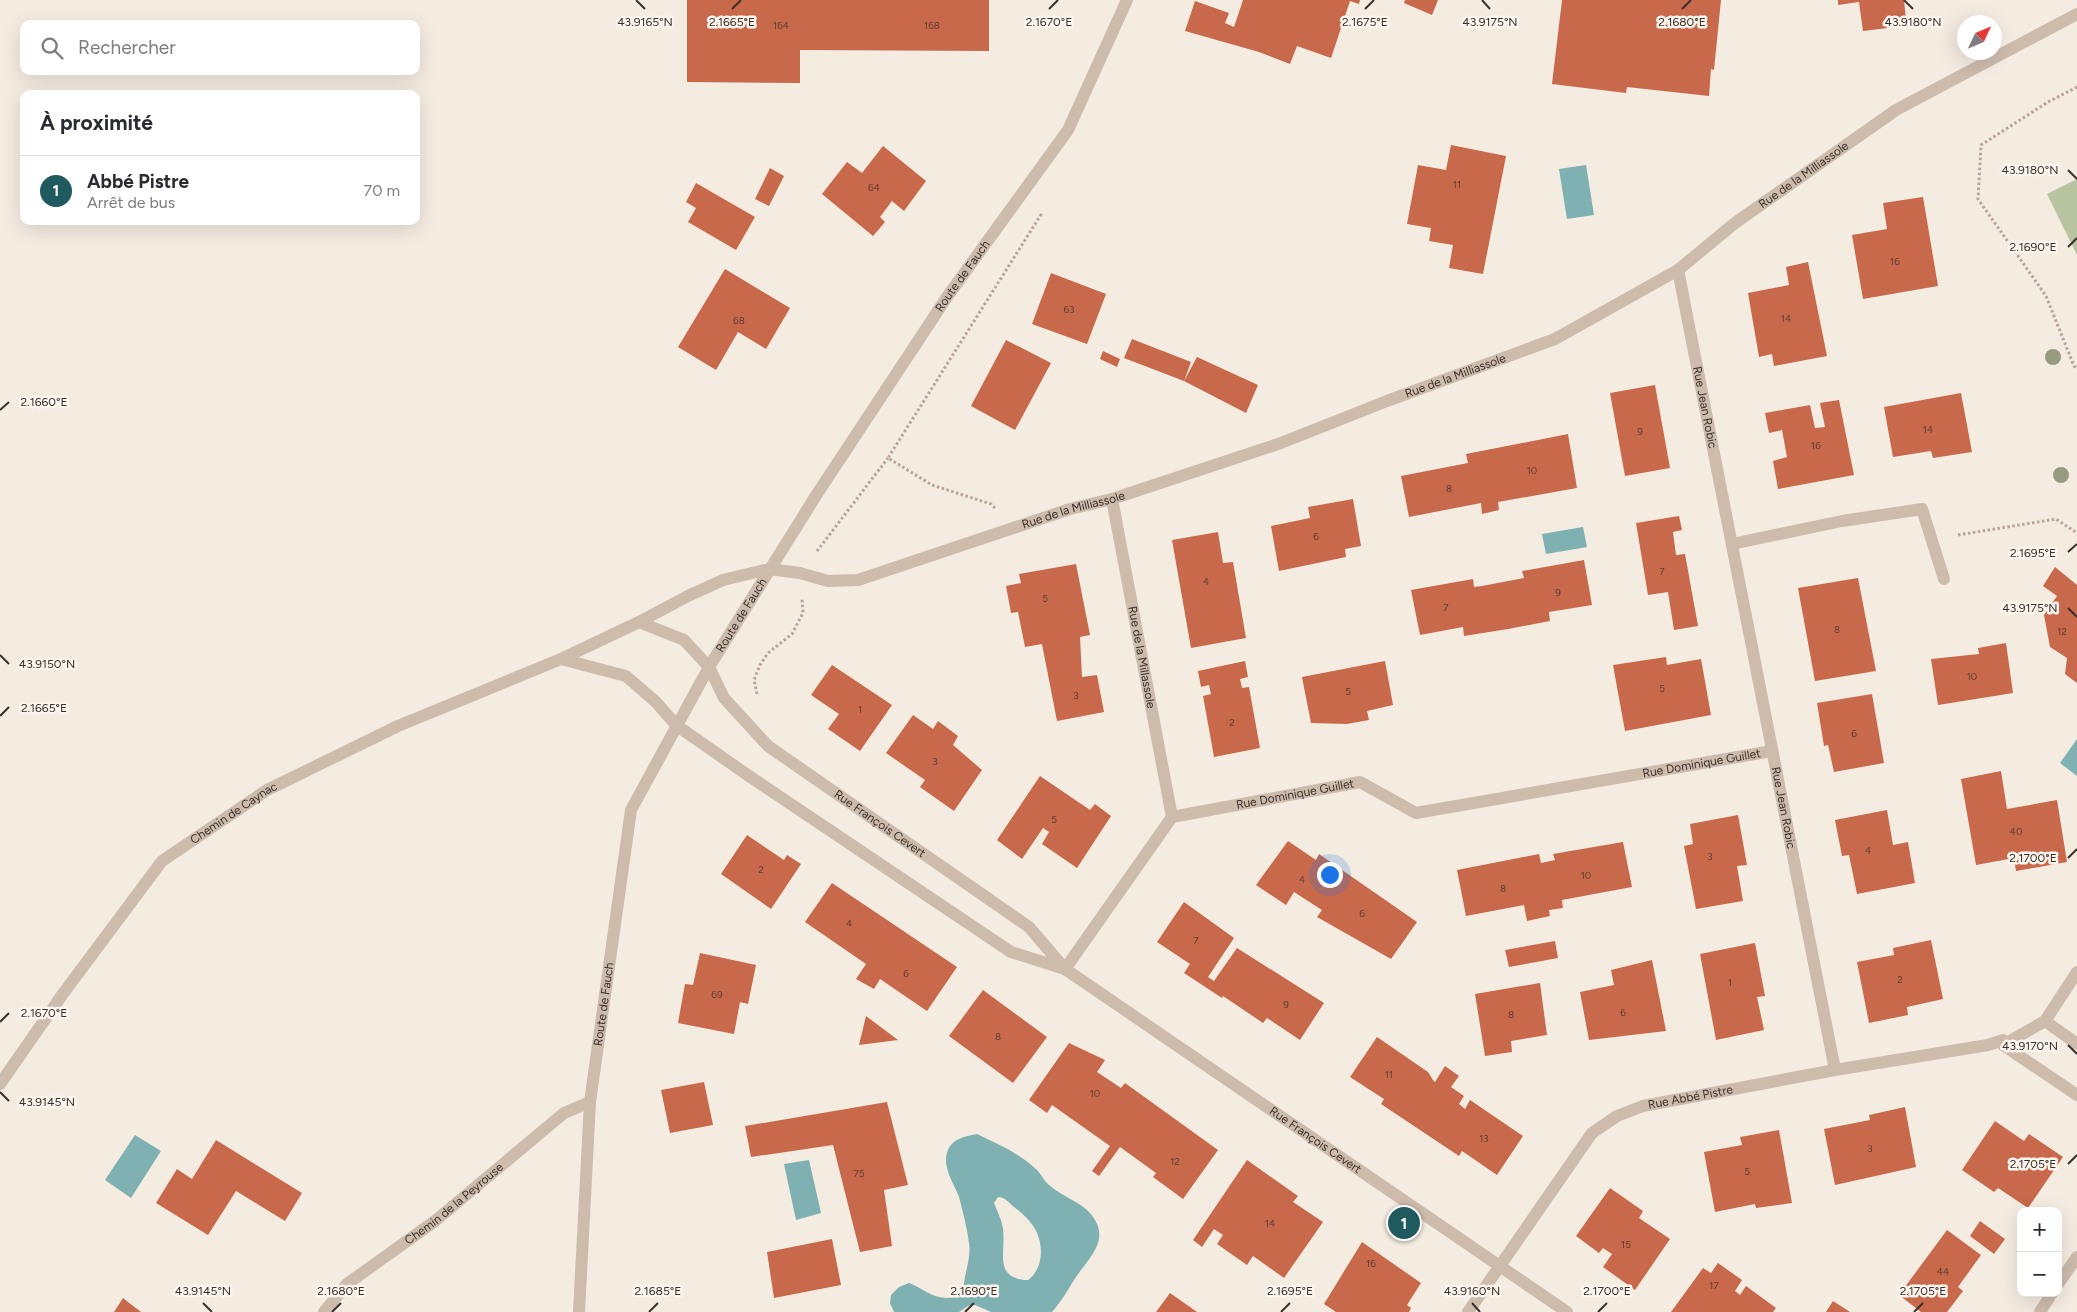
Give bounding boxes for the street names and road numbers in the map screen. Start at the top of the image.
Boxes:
street label: Rue de la Milliassole [1756,138,1852,211]
street label: Route de Fauch [932,237,993,314]
street label: Rue de la Milliassole [1403,351,1508,401]
street label: Rue Jean Robic [1690,365,1720,450]
street label: Rue de la Milliassole [1020,488,1127,532]
street label: Route de Fauch [713,576,770,655]
street label: Rue de la Millassole [1125,605,1158,710]
street label: Rue Dominique Guillet [1641,746,1762,780]
street label: Rue Jean Robic [1769,766,1799,850]
street label: Rue Dominique Guillet [1235,776,1356,812]
street label: Chemin de Caynac [188,779,280,847]
street label: Rue François Cevert [831,787,929,860]
street label: Route de Fauch [591,961,617,1047]
street label: Rue Abbé Pistre [1647,1082,1734,1112]
street label: Rue François Cevert [1267,1104,1364,1177]
street label: Chemin de la Peyrouse [402,1160,506,1247]

